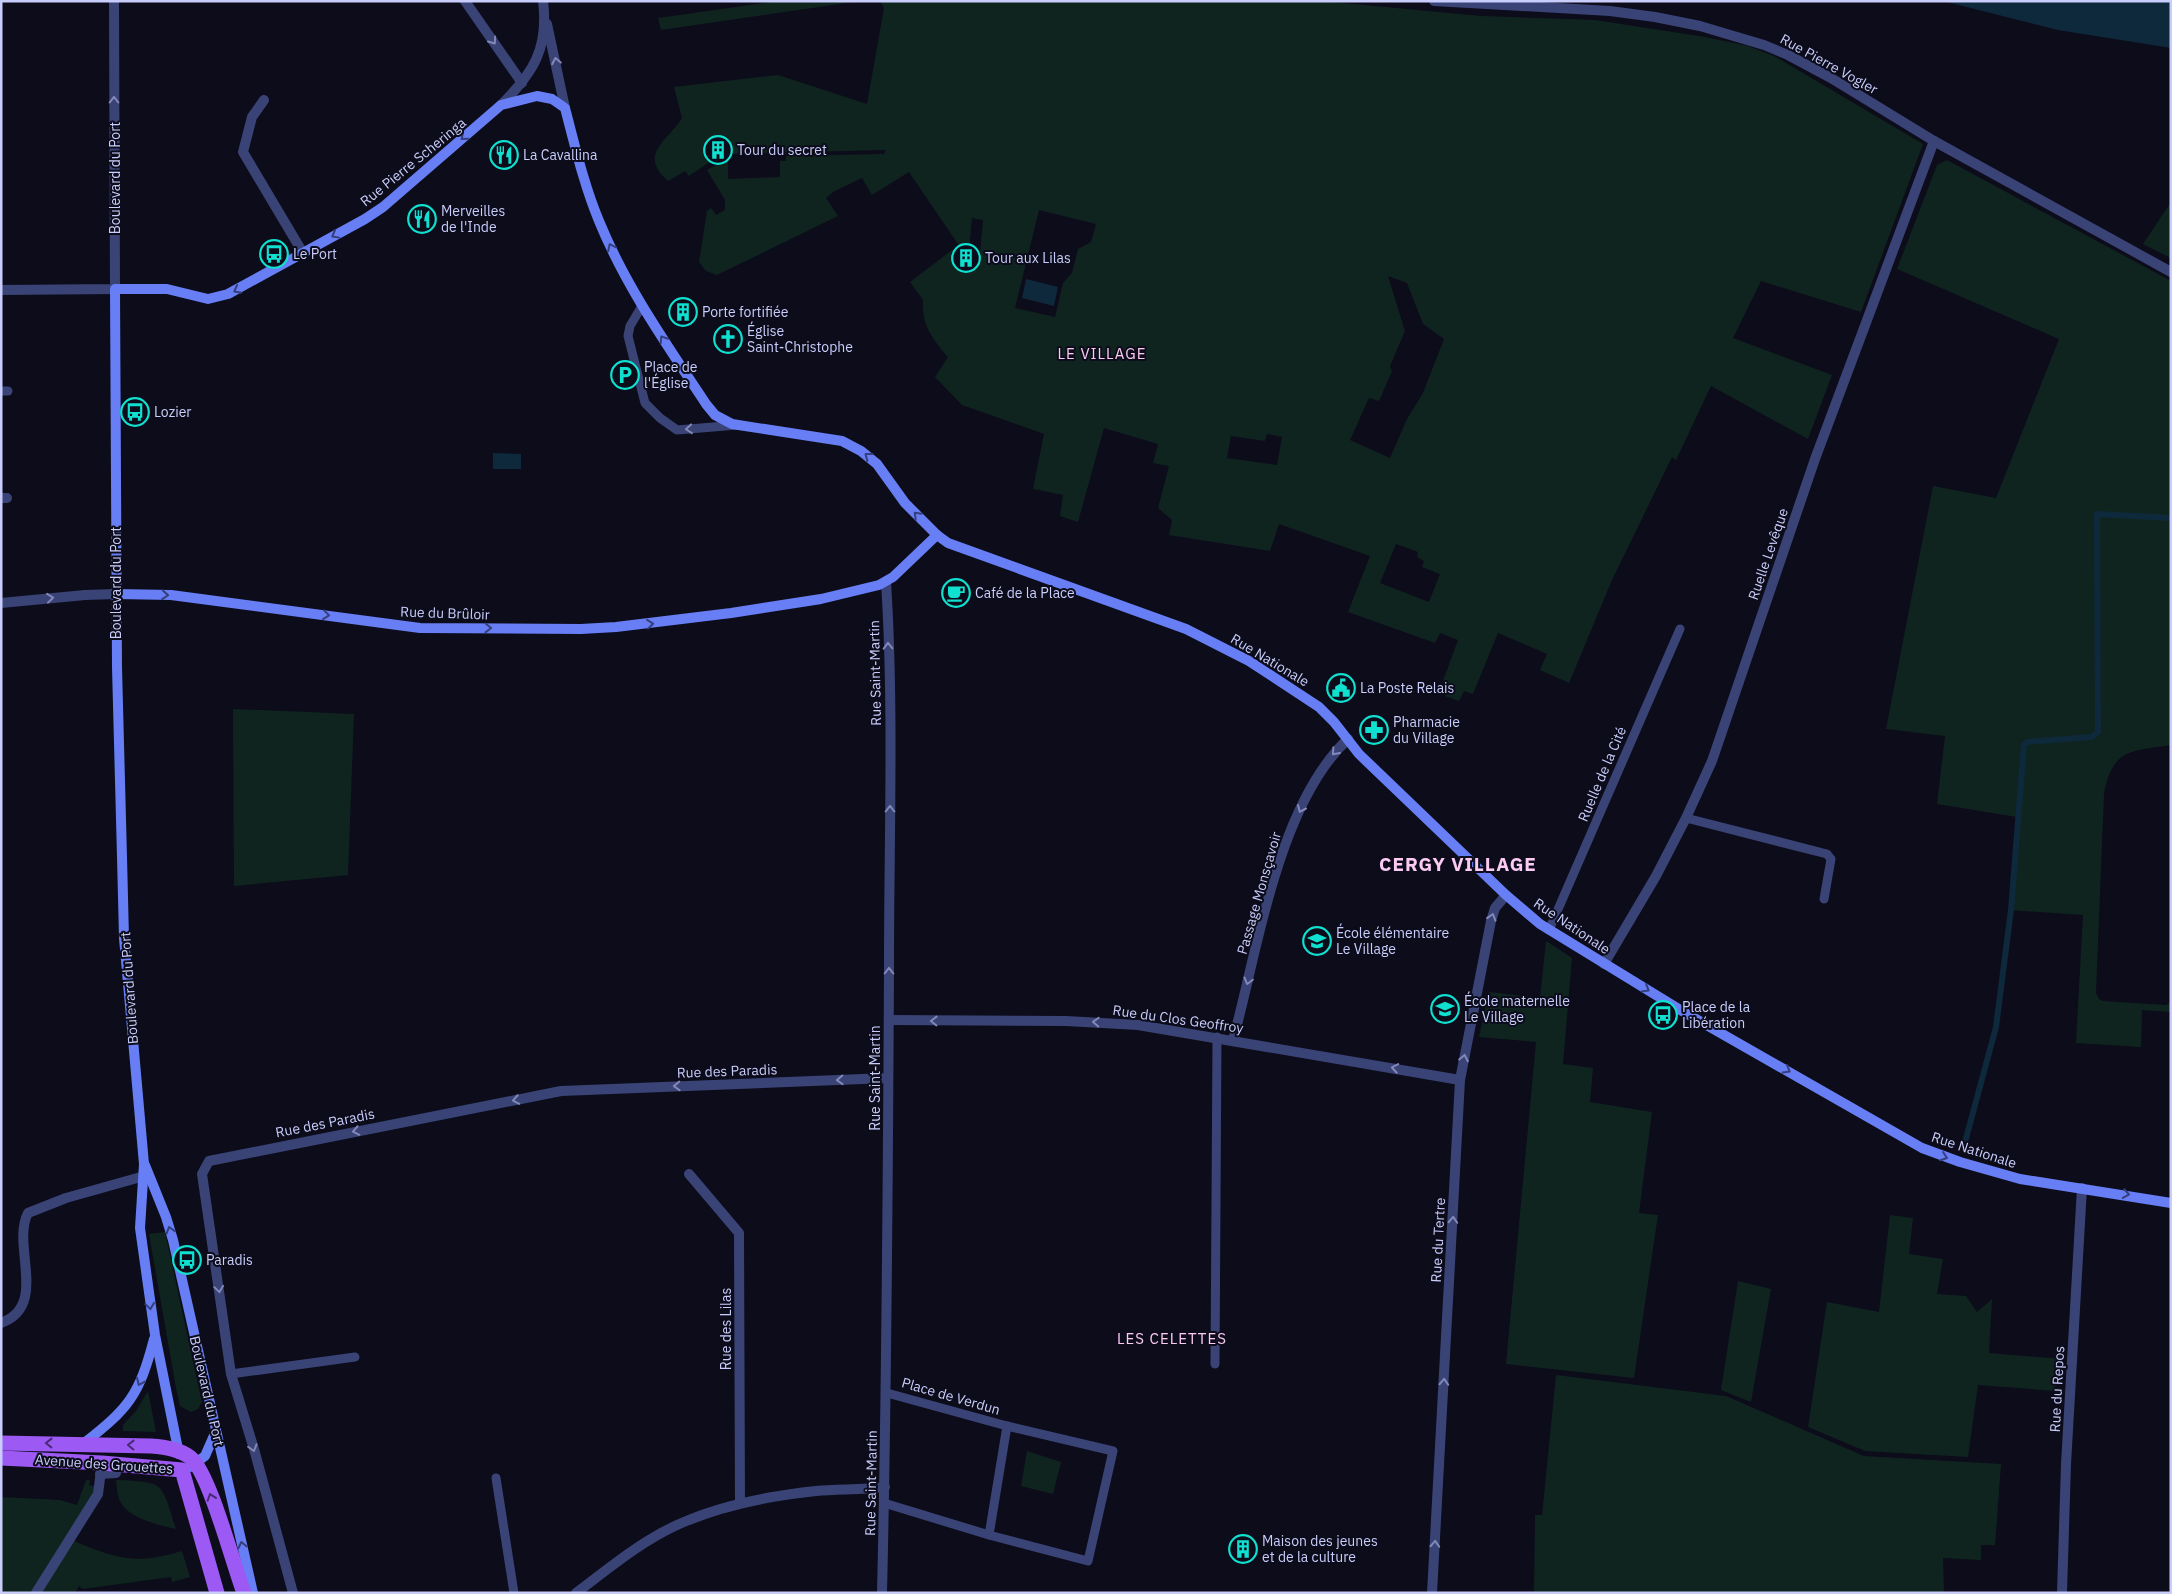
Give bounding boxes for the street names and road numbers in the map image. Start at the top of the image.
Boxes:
street label: Rue Pierre Vogler [1777,30,1881,98]
street label: Rue Pierre Scheringa [356,113,470,210]
street label: Boulevard du Port [106,122,124,234]
street label: Ruelle Levêque [1744,505,1792,602]
street label: Boulevard du Port [107,527,125,639]
street label: Rue du Brûloir [400,602,490,624]
street label: Rue Saint-Martin [865,620,885,726]
street label: Rue Nationale [1227,630,1313,691]
street label: Ruelle de la Cité [1574,723,1630,824]
street label: Passage Monsçavoir [1233,830,1285,956]
street label: Rue Nationale [1530,894,1614,958]
street label: Boulevard du Port [116,931,142,1045]
street label: Rue du Clos Geoffroy [1111,1001,1245,1037]
street label: Rue Saint-Martin [866,1025,884,1131]
street label: Rue des Paradis [676,1060,778,1082]
street label: Rue des Paradis [274,1105,376,1141]
street label: Rue Nationale [1929,1128,2019,1172]
street label: Rue du Tertre [1427,1197,1449,1283]
street label: Rue des Lilas [717,1288,735,1370]
street label: Boulevard du Port [186,1334,228,1448]
street label: Rue du Repos [2046,1345,2068,1433]
street label: Place de Verdun [900,1373,1002,1419]
street label: Rue Saint-Martin [861,1430,881,1536]
street label: Avenue des Grouettes [34,1450,174,1478]

